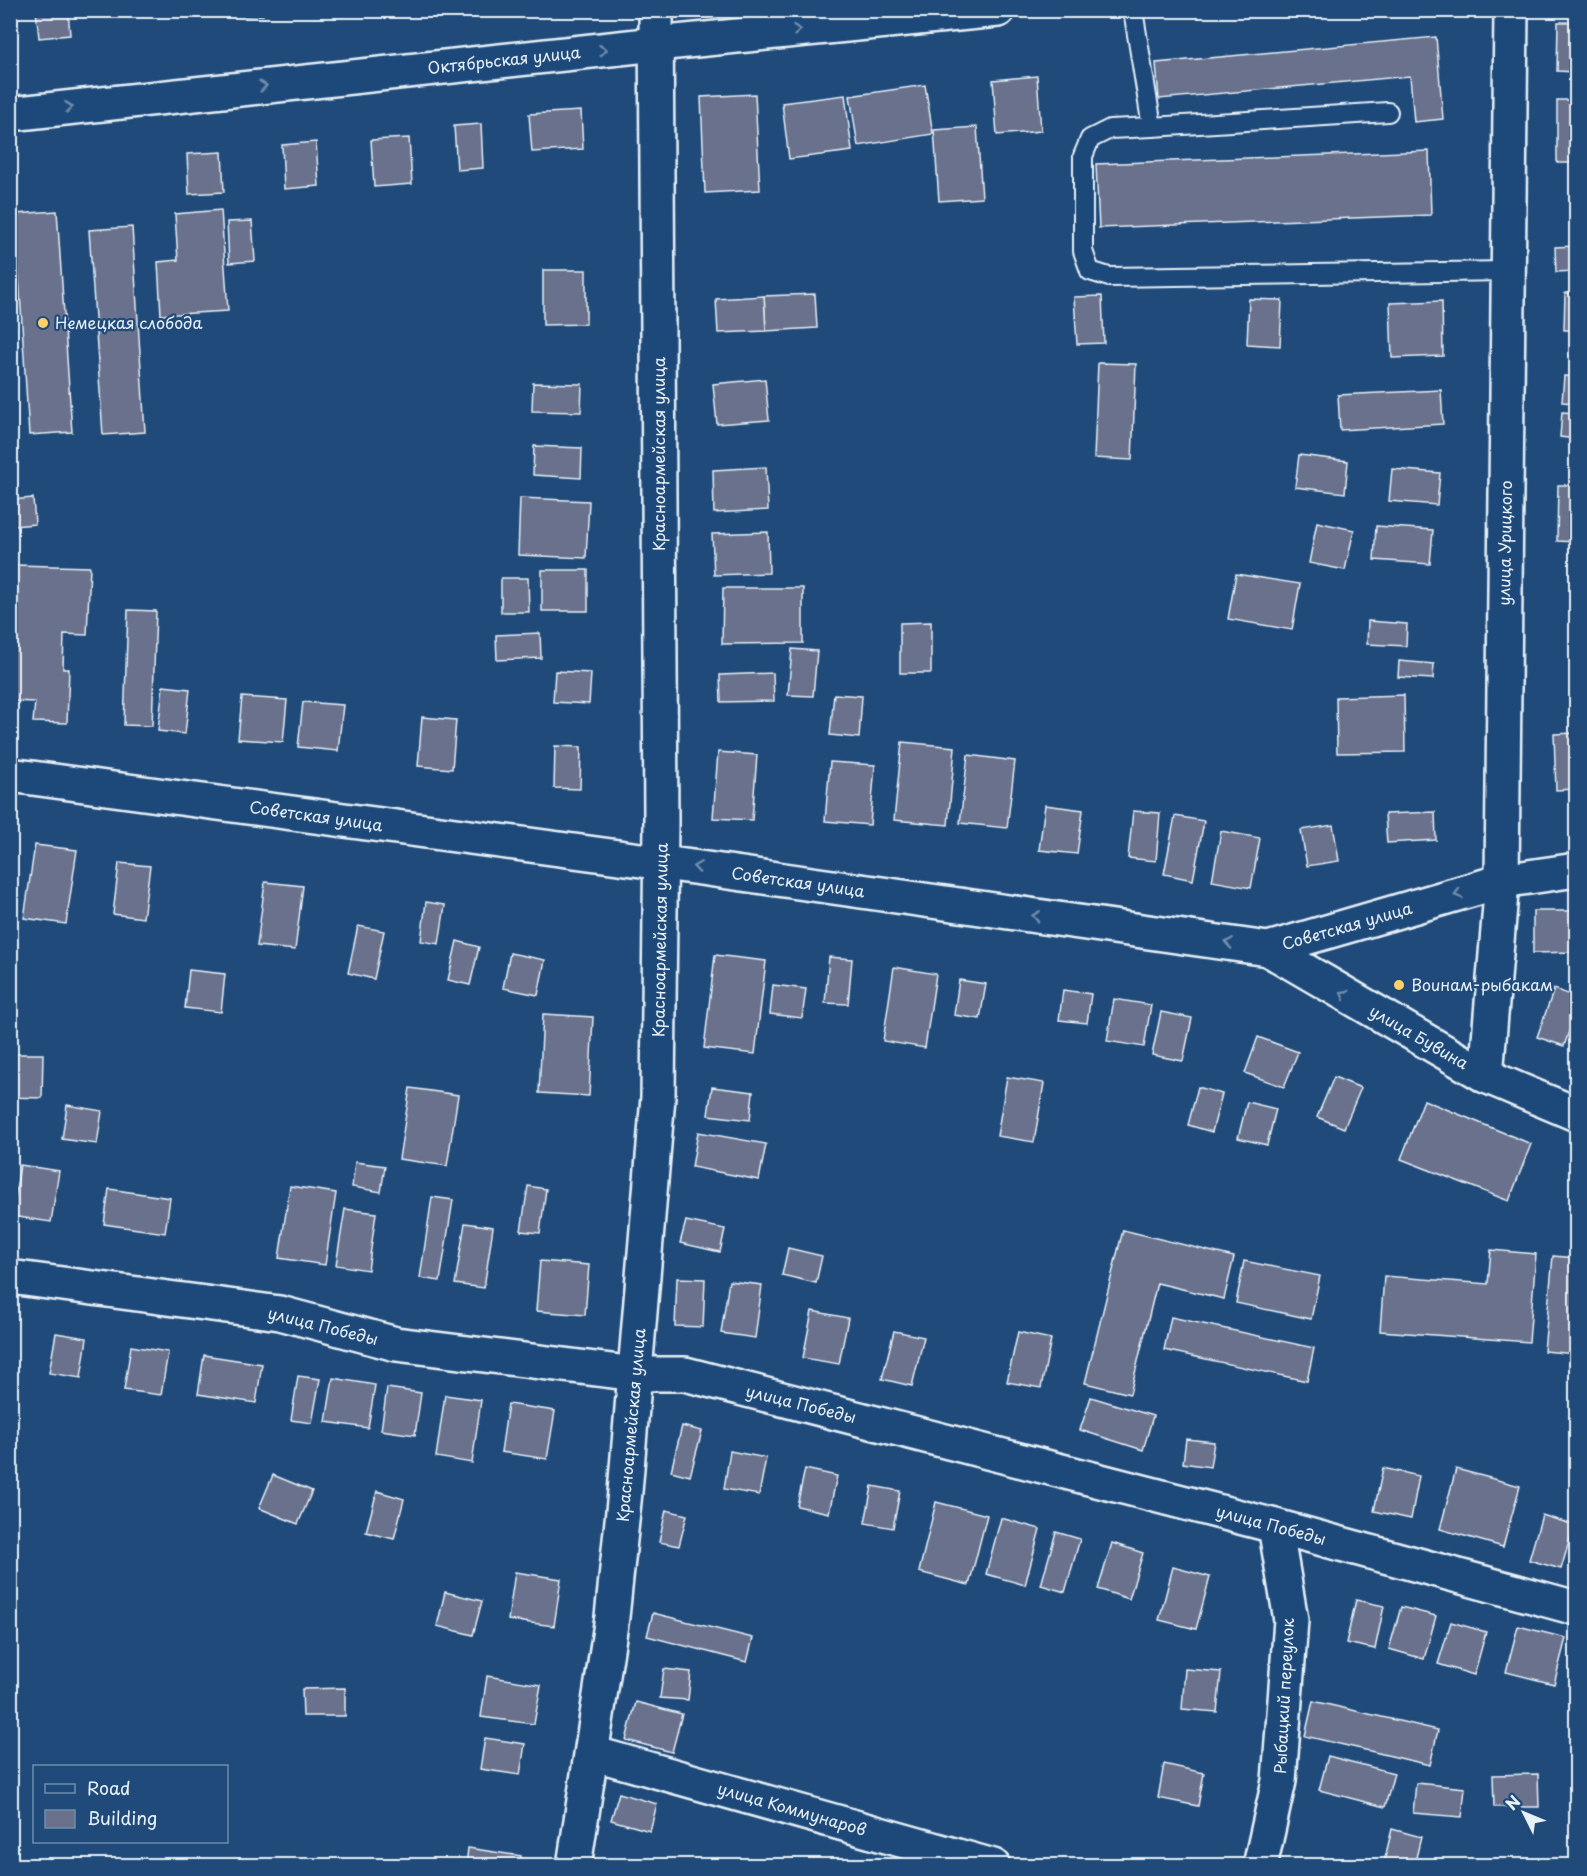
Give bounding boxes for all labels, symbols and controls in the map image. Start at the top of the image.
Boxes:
one-way arrow [792,24,801,37]
street label: Октябрьская улица [426,39,582,79]
one-way arrow [598,44,607,57]
one-way arrow [258,81,267,93]
one-way arrow [64,101,73,114]
place label: Немецкая слобода [55,310,202,334]
marker: Немецкая слобода [36,316,50,330]
street label: Красноармейская улица [646,357,670,551]
street label: улица Урицкого [1491,480,1517,606]
street label: Советская улица [248,794,384,836]
street label: Красноармейская улица [645,843,673,1037]
street label: Советская улица [730,860,866,902]
one-way arrow [693,862,702,874]
one-way arrow [1453,886,1463,899]
street label: Советская улица [1279,895,1415,955]
one-way arrow [1031,910,1040,922]
one-way arrow [1224,938,1233,950]
place label: Воинам-рыбакам [1411,972,1553,996]
marker: Воинам-рыбакам [1392,978,1406,992]
one-way arrow [1340,989,1351,1001]
street label: улица Бувина [1366,998,1473,1074]
street label: улица Победы [266,1300,381,1350]
street label: Красноармейская улица [610,1327,650,1523]
street label: улица Победы [744,1378,859,1428]
street label: улица Победы [1214,1498,1329,1550]
street label: Рыбацкий переулок [1267,1617,1299,1774]
legend [33,1765,228,1843]
text: Road [87,1774,131,1801]
street label: улица Коммунаров [715,1775,870,1841]
north arrow [1494,1783,1554,1843]
text: N [1499,1789,1525,1815]
text: Building [87,1804,157,1831]

